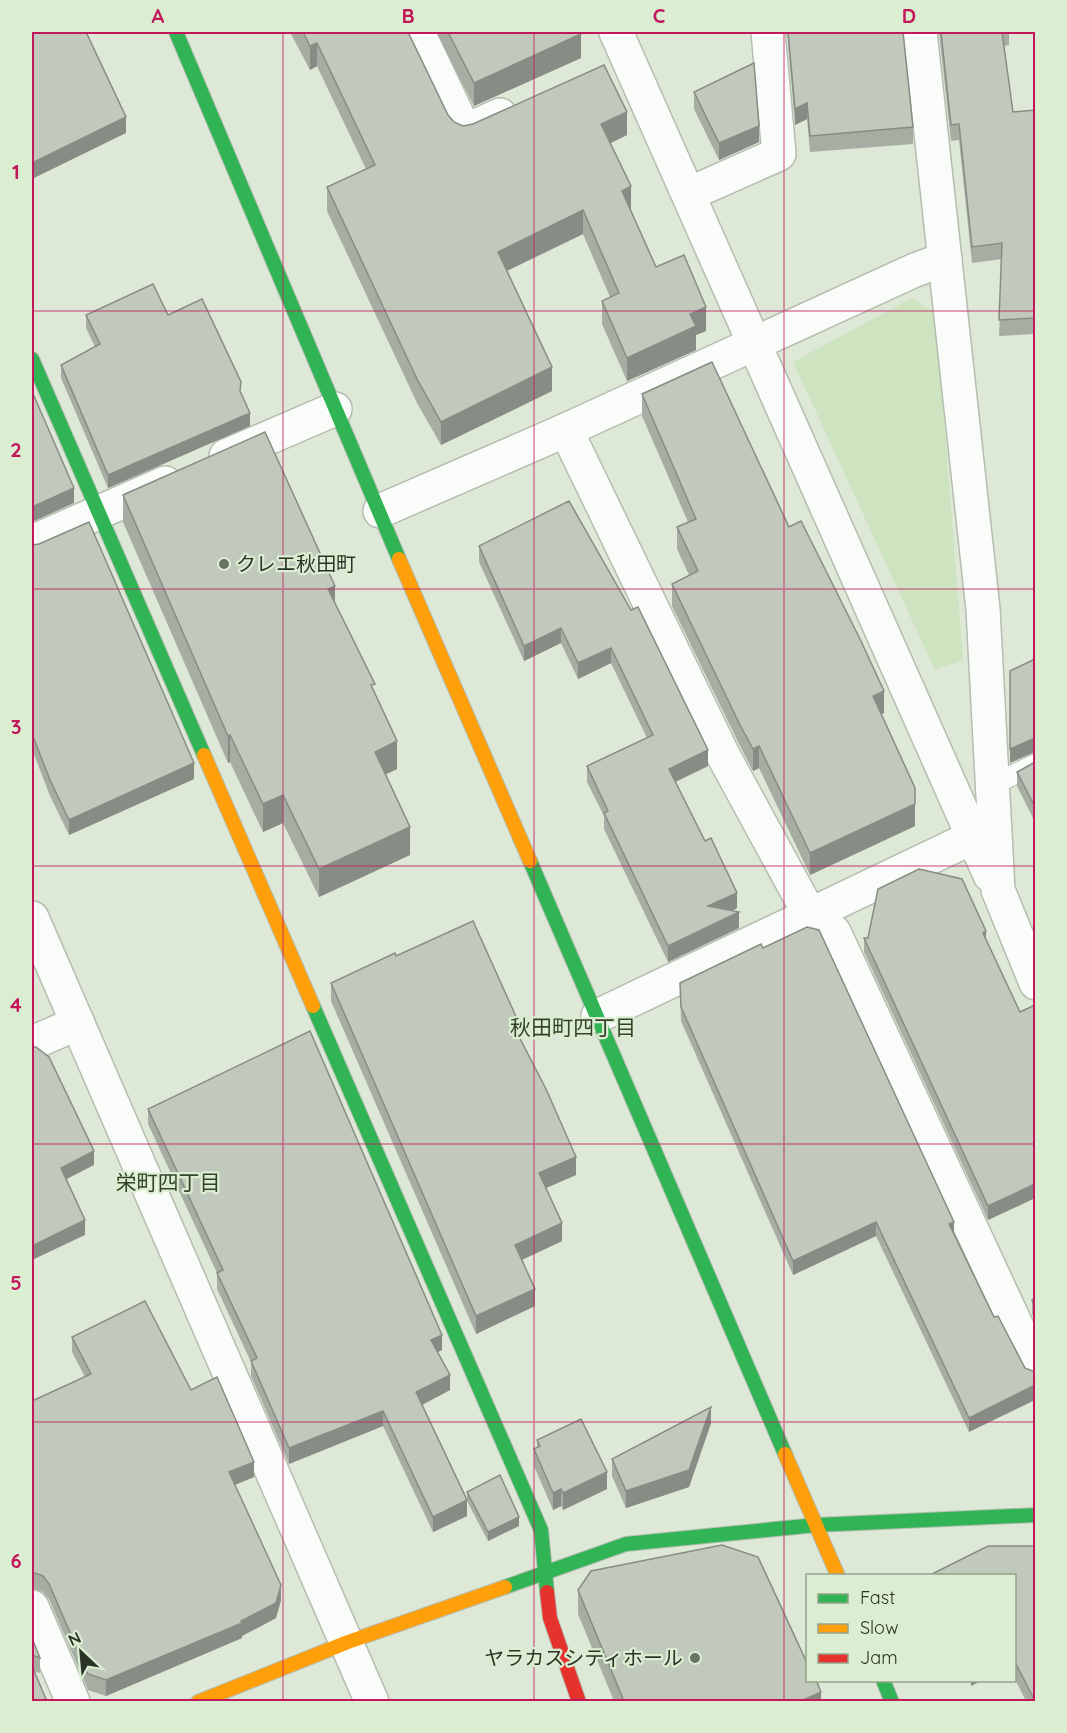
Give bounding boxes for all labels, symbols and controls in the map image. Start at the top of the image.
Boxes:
text: A [152,3,165,28]
text: B [401,3,415,28]
text: C [653,3,666,28]
text: D [902,3,916,28]
text: 1 [12,159,20,184]
text: 2 [10,437,22,462]
place label: クレエ秋田町 [236,551,356,576]
marker: クレエ秋田町 [217,557,231,571]
text: 3 [11,714,21,739]
text: 4 [10,992,22,1017]
district label: 秋田町四丁目 [510,1014,636,1040]
district label: 栄町四丁目 [116,1169,221,1195]
text: 5 [10,1270,22,1295]
text: 6 [10,1548,22,1573]
legend [806,1574,1016,1682]
text: Fast [860,1586,895,1609]
text: Slow [860,1616,898,1639]
north arrow [51,1622,111,1682]
text: N [65,1627,84,1650]
place label: ヤラカスシティホール [484,1645,683,1670]
text: Jam [860,1646,898,1669]
marker: ヤラカスシティホール [688,1651,702,1665]

